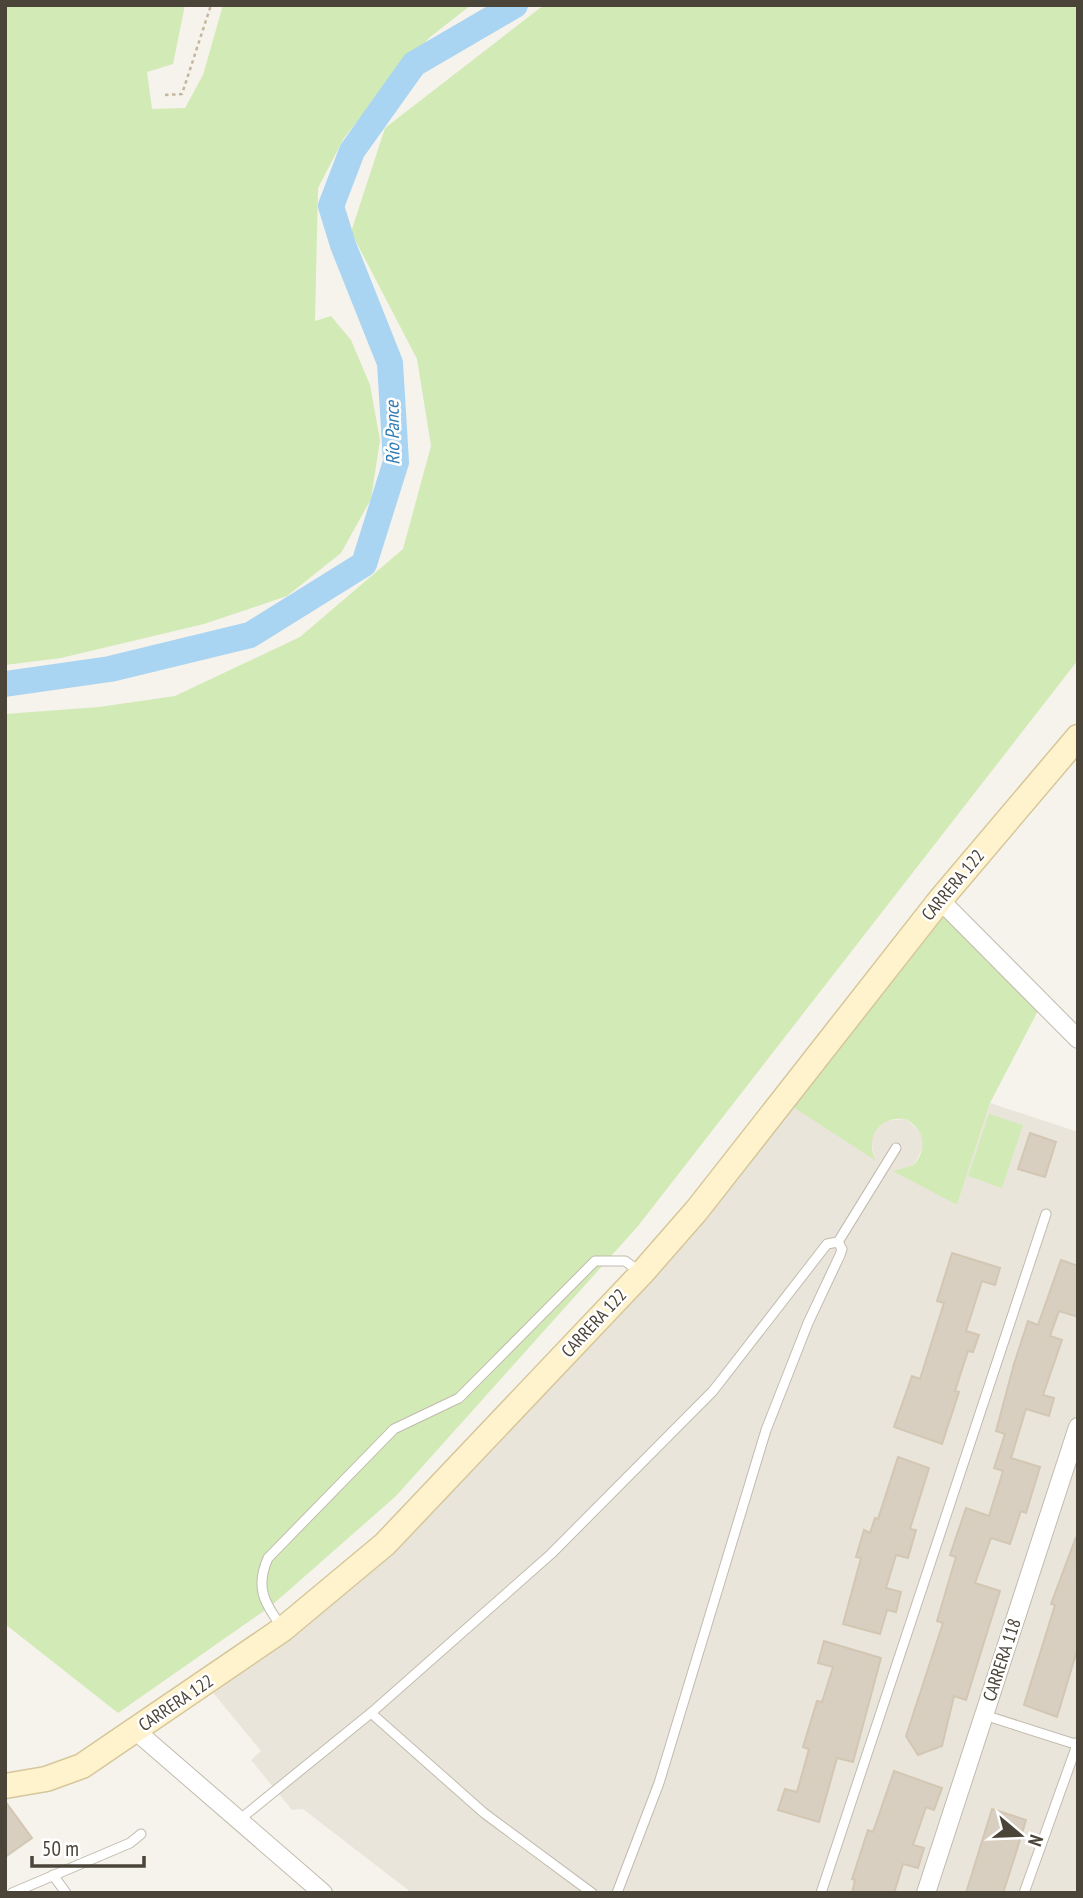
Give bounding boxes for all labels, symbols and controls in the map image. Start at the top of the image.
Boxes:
water label: Río Pance [379,400,405,465]
street label: CARRERA 122 [916,845,989,925]
street label: CARRERA 122 [556,1284,631,1362]
street label: CARRERA 118 [977,1616,1026,1704]
street label: CARRERA 122 [134,1669,218,1736]
north arrow [985,1800,1055,1870]
scale bar [32,1825,144,1869]
text: N [1023,1832,1049,1849]
text: 50 m [42,1835,79,1862]

